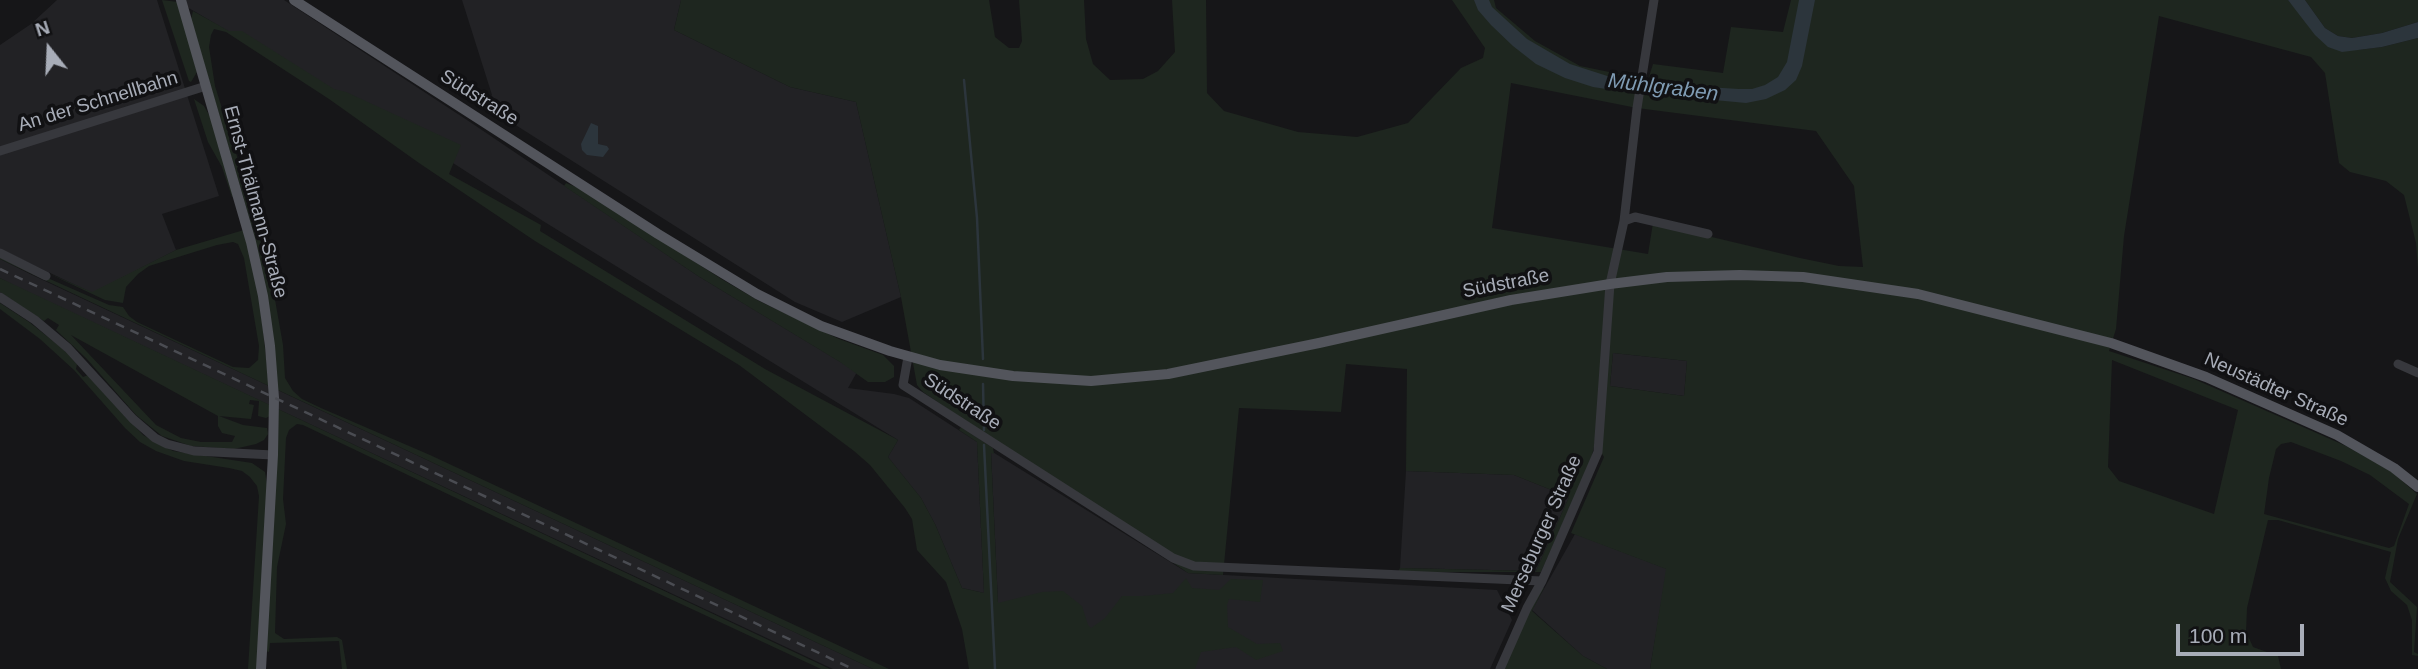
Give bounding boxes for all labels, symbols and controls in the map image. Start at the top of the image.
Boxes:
north arrow [14,14,84,84]
text: N [33,16,52,41]
street label: Südstraße [436,65,522,131]
street label: An der Schnellbahn [15,67,181,137]
water label: Mühlgraben [1606,69,1720,107]
street label: Ernst-Thälmann-Straße [218,103,292,301]
street label: Südstraße [1461,264,1551,304]
street label: Neustädter Straße [2200,348,2352,432]
street label: Südstraße [919,369,1005,435]
street label: Merseburger Straße [1497,452,1587,616]
scale bar [2180,610,2308,654]
text: 100 m [2189,624,2247,647]

